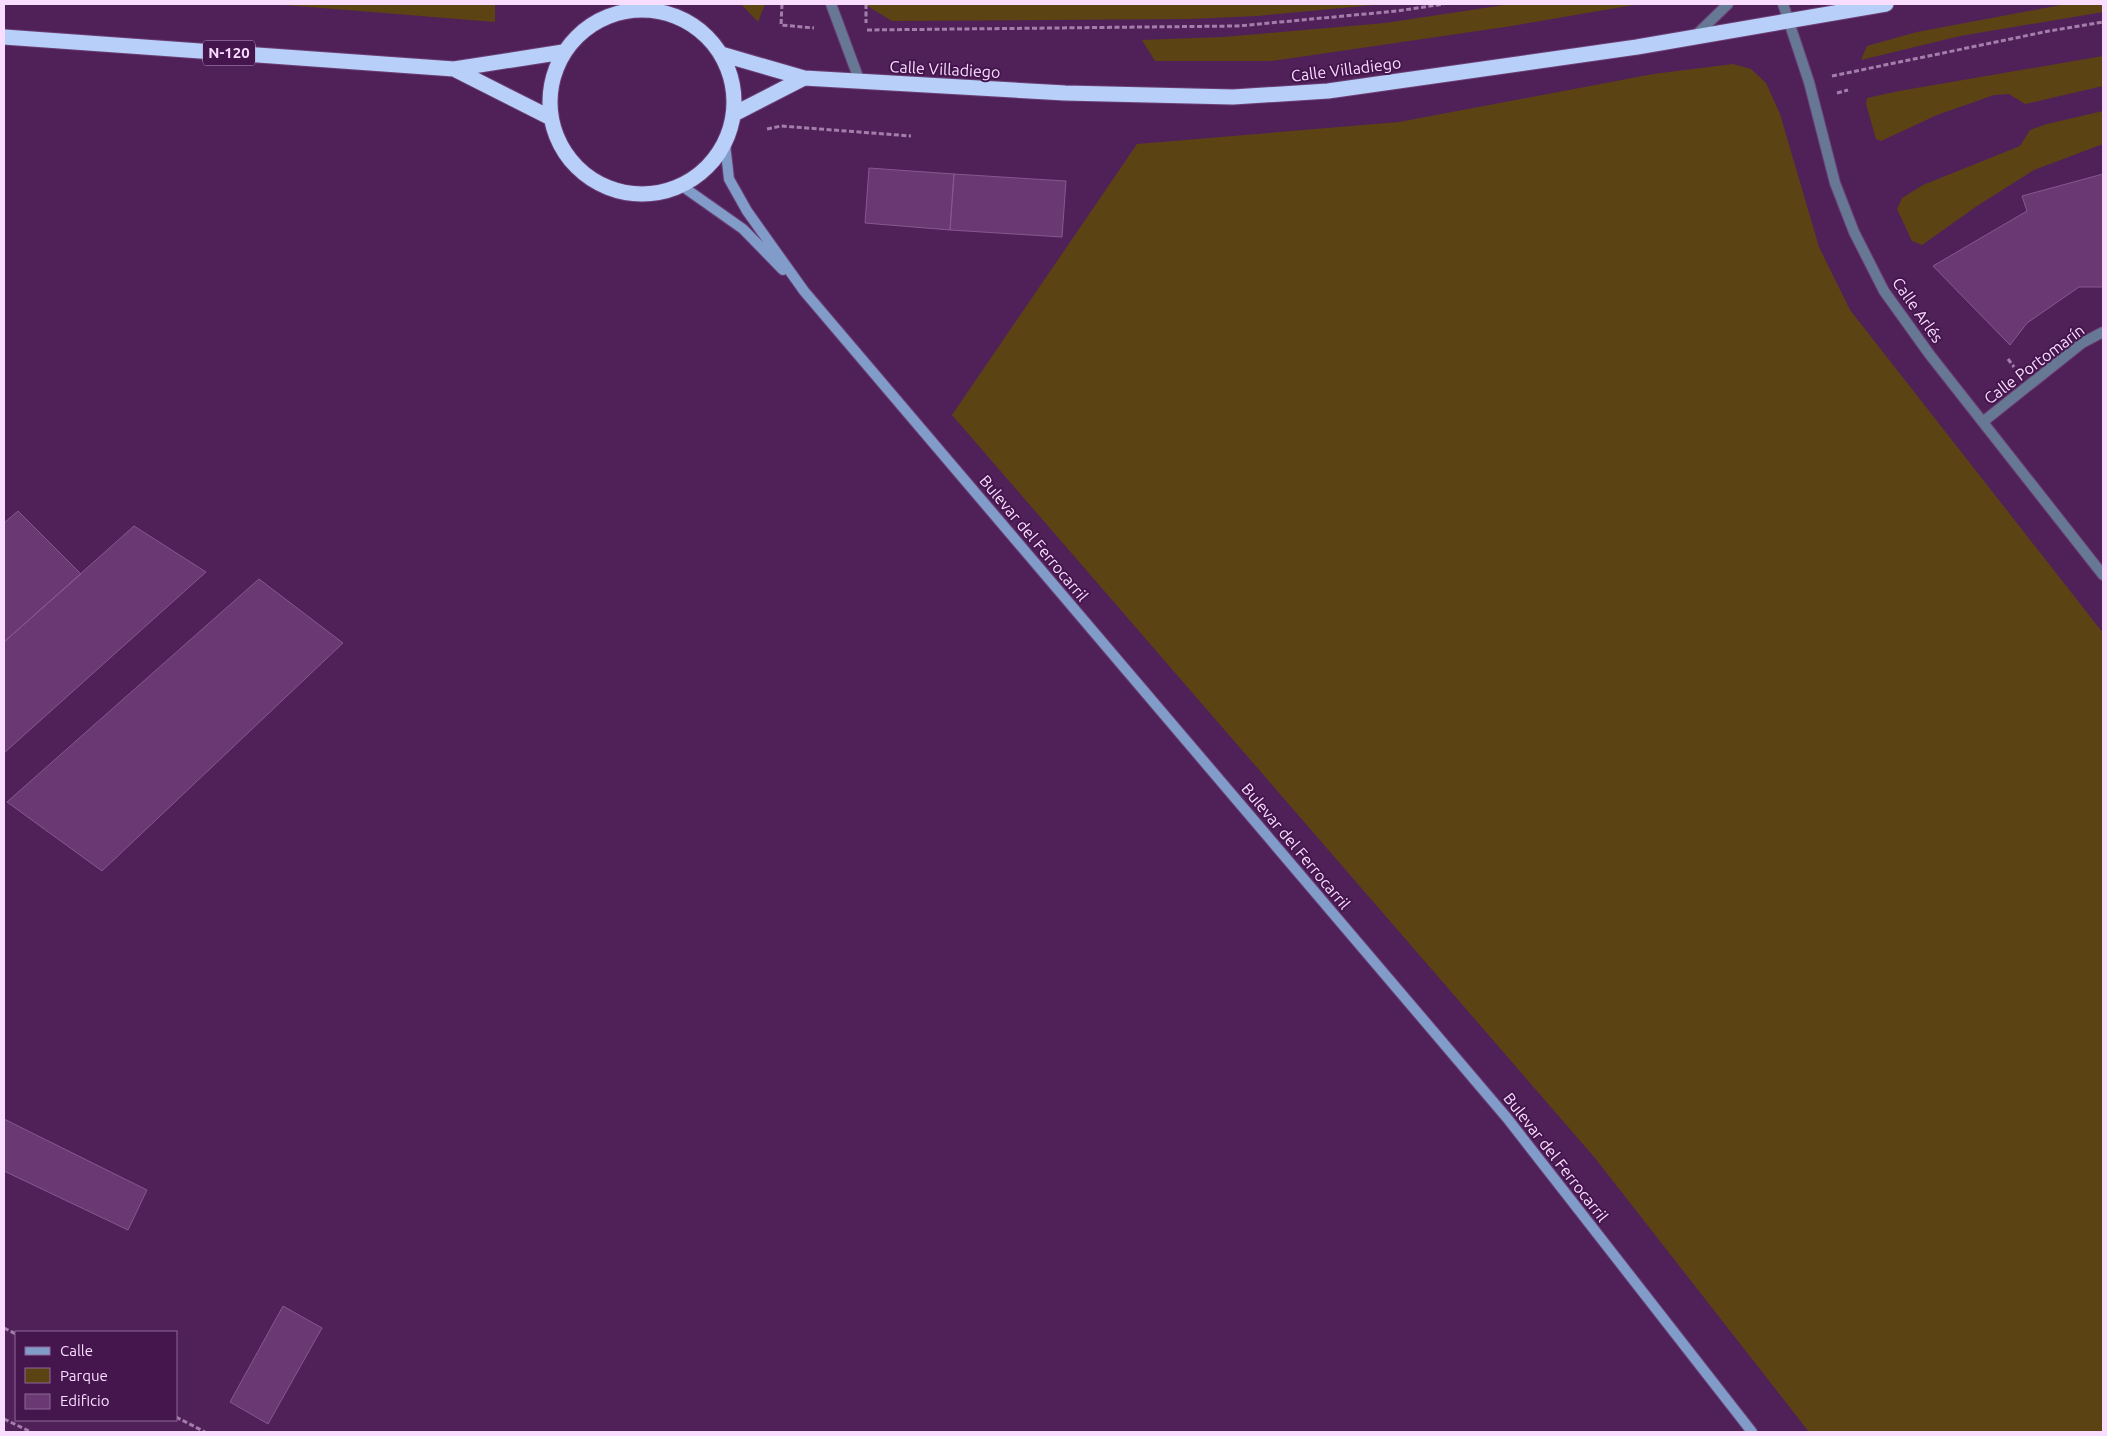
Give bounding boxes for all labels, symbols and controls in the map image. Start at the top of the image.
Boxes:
road number: N-120 [203,40,255,66]
street label: Calle Villadiego [1290,53,1402,85]
street label: Calle Villadiego [889,57,1001,81]
street label: Calle Arlés [1889,274,1947,346]
street label: Calle Portomarín [1980,321,2088,407]
street label: Bulevar del Ferrocarril [976,471,1092,605]
street label: Bulevar del Ferrocarril [1238,779,1354,913]
street label: Bulevar del Ferrocarril [1500,1089,1612,1225]
legend [15,1331,178,1421]
text: Calle [60,1342,93,1359]
text: Parque [60,1367,108,1384]
text: Edificio [60,1392,109,1409]

